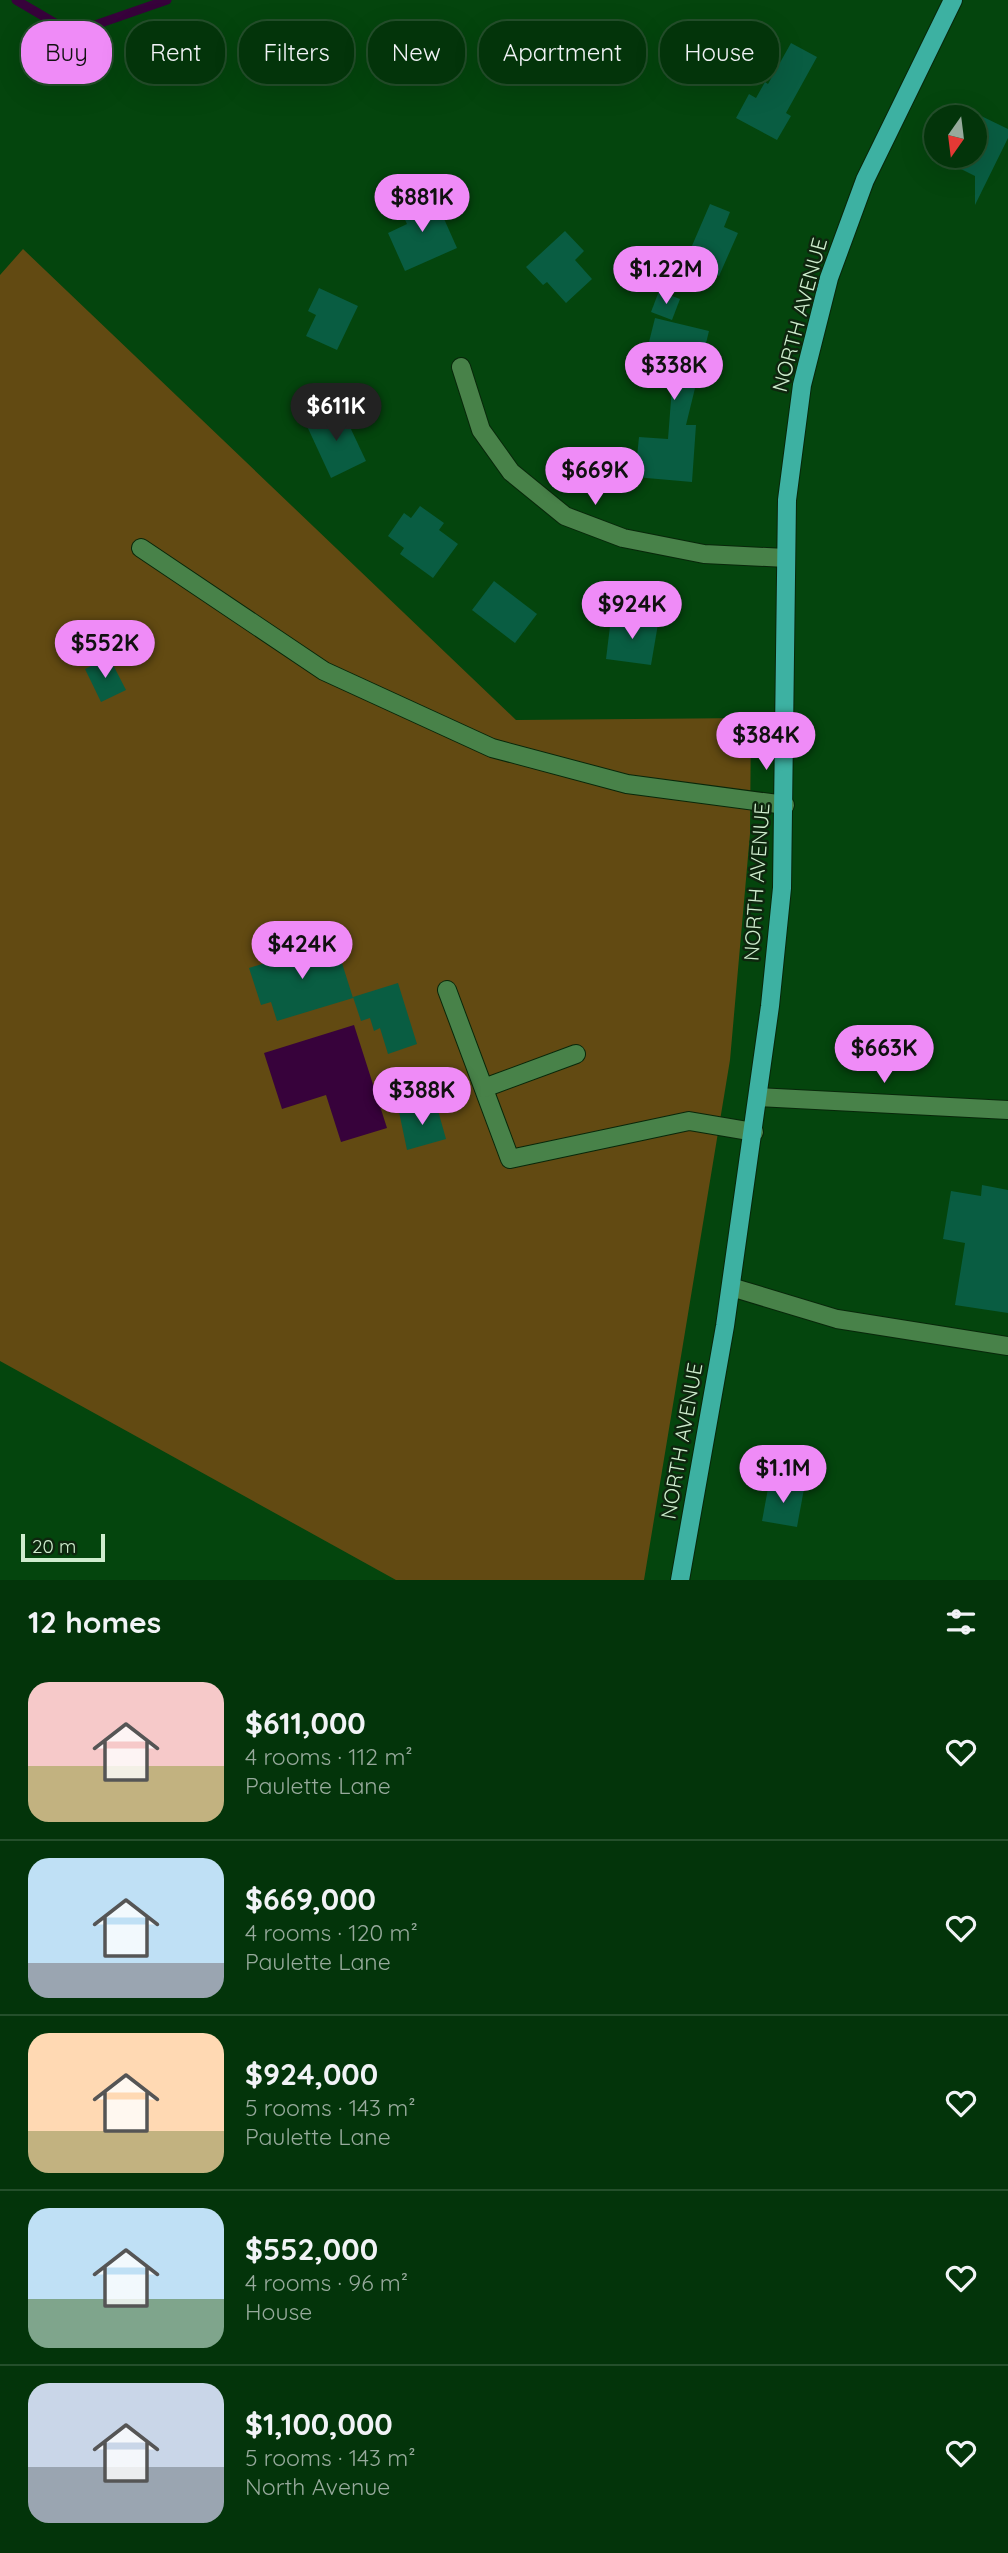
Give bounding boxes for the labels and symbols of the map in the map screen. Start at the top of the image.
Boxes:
north arrow [924,105,987,168]
pin: $881K [373,174,471,234]
street label: NORTH AVENUE [766,235,832,395]
pin: $1.22M [609,246,723,306]
pin: $338K [625,342,723,402]
pin: $611K [287,384,385,443]
pin: $669K [546,448,644,507]
pin: $924K [583,582,681,641]
pin: $552K [56,620,154,680]
pin: $384K [717,712,815,772]
street label: NORTH AVENUE [738,802,774,962]
pin: $424K [253,922,351,981]
pin: $663K [835,1026,933,1085]
pin: $388K [373,1068,471,1127]
street label: NORTH AVENUE [654,1361,708,1521]
pin: $1.1M [734,1446,832,1505]
scale bar [21,1531,105,1563]

